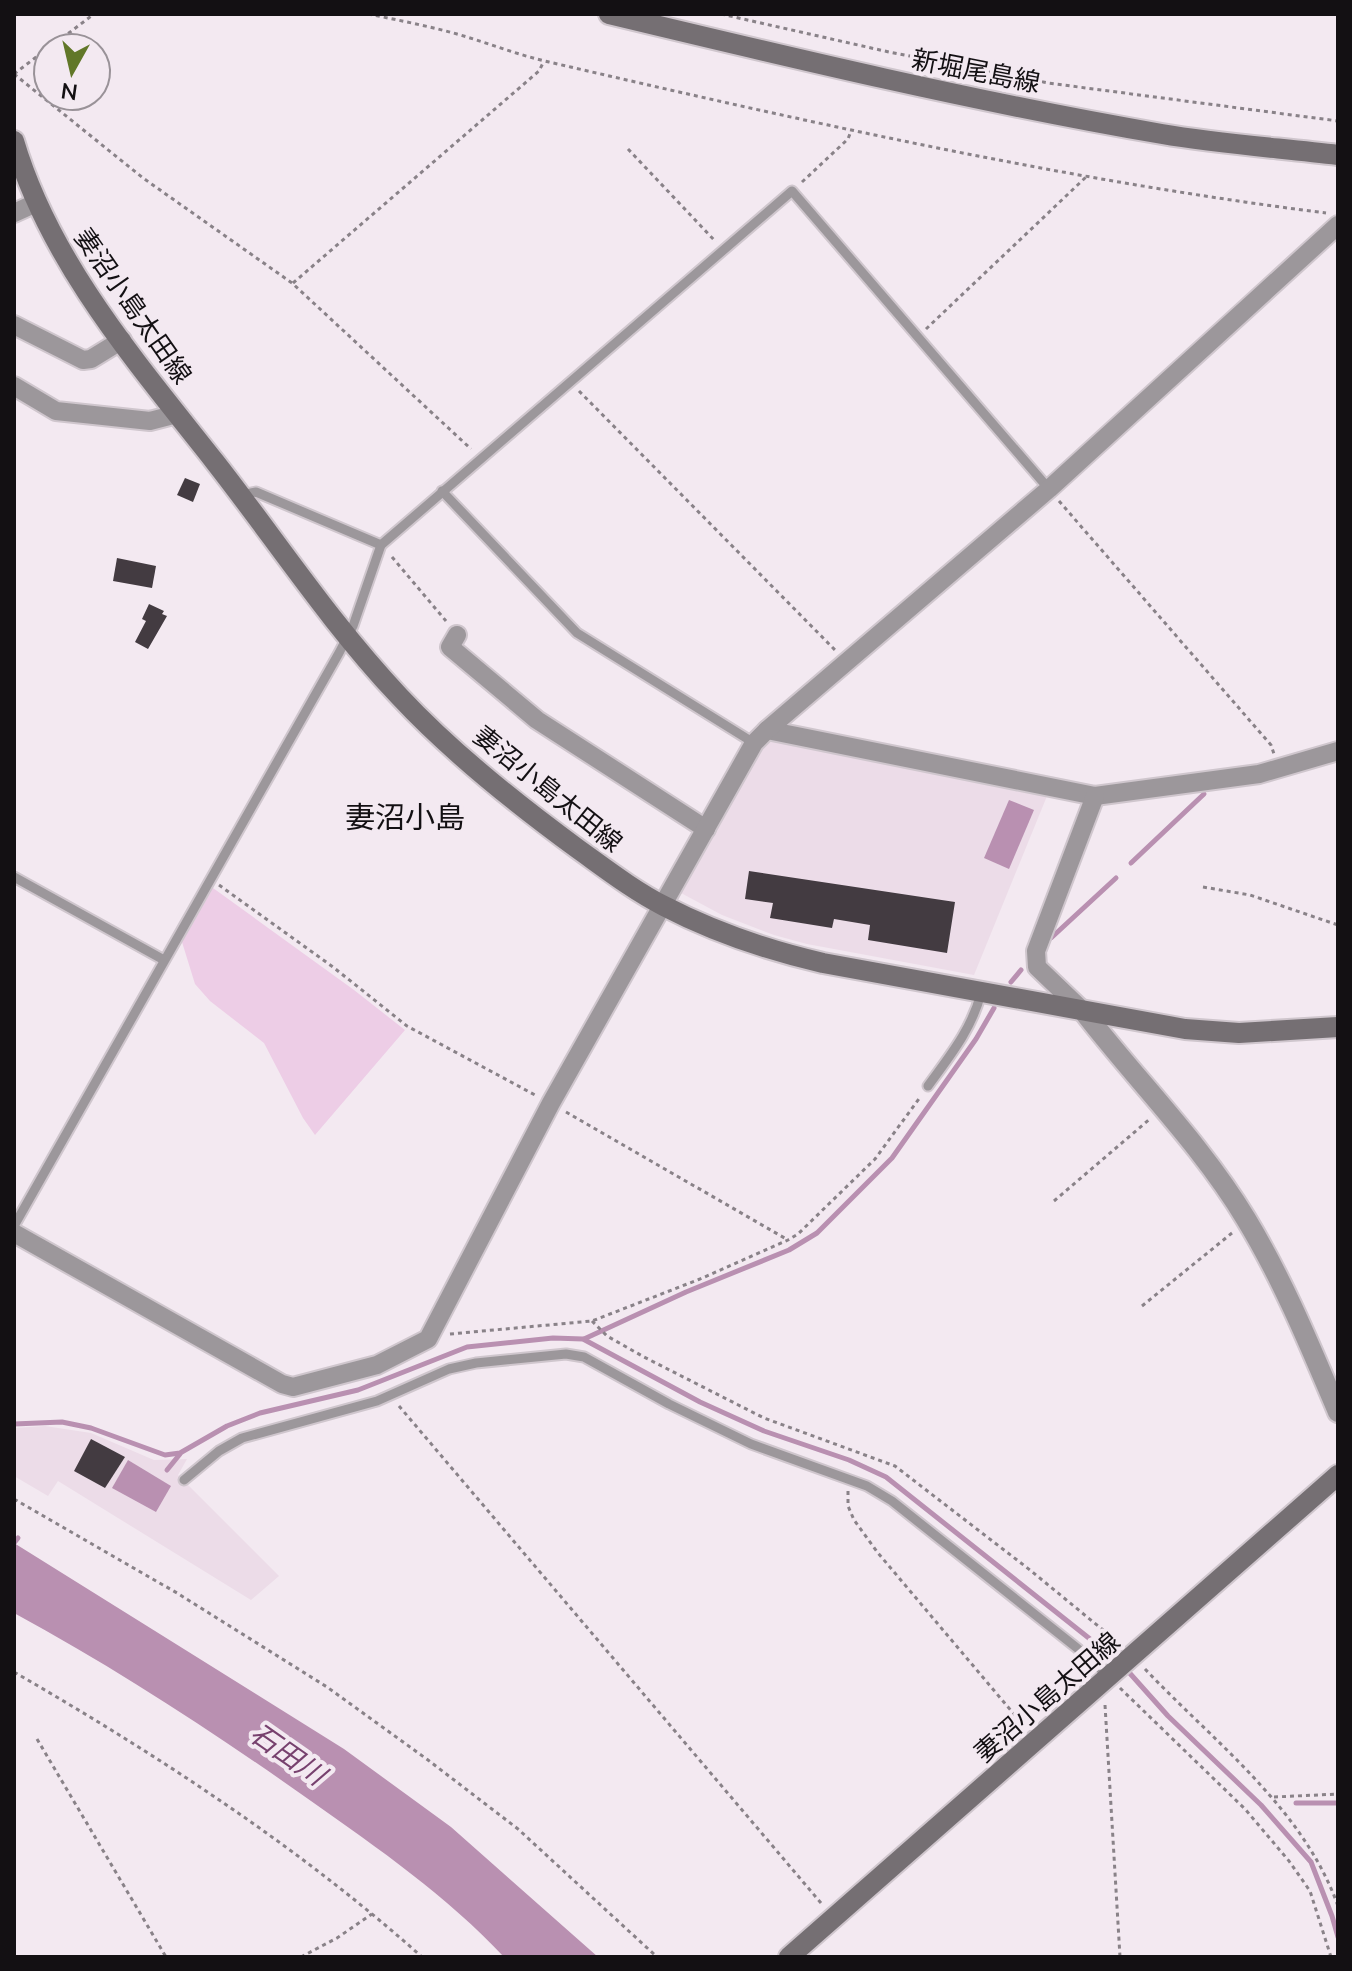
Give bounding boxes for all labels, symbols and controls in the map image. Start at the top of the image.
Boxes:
north arrow [32,32,112,112]
street label: 新堀尾島線 [909,42,1043,101]
text: N [59,75,80,107]
street label: 妻沼小島太田線 [66,222,199,391]
street label: 妻沼小島太田線 [466,719,629,860]
district label: 妻沼小島 [345,798,465,839]
street label: 妻沼小島太田線 [967,1624,1127,1770]
water label: 石田川 [242,1715,335,1796]

